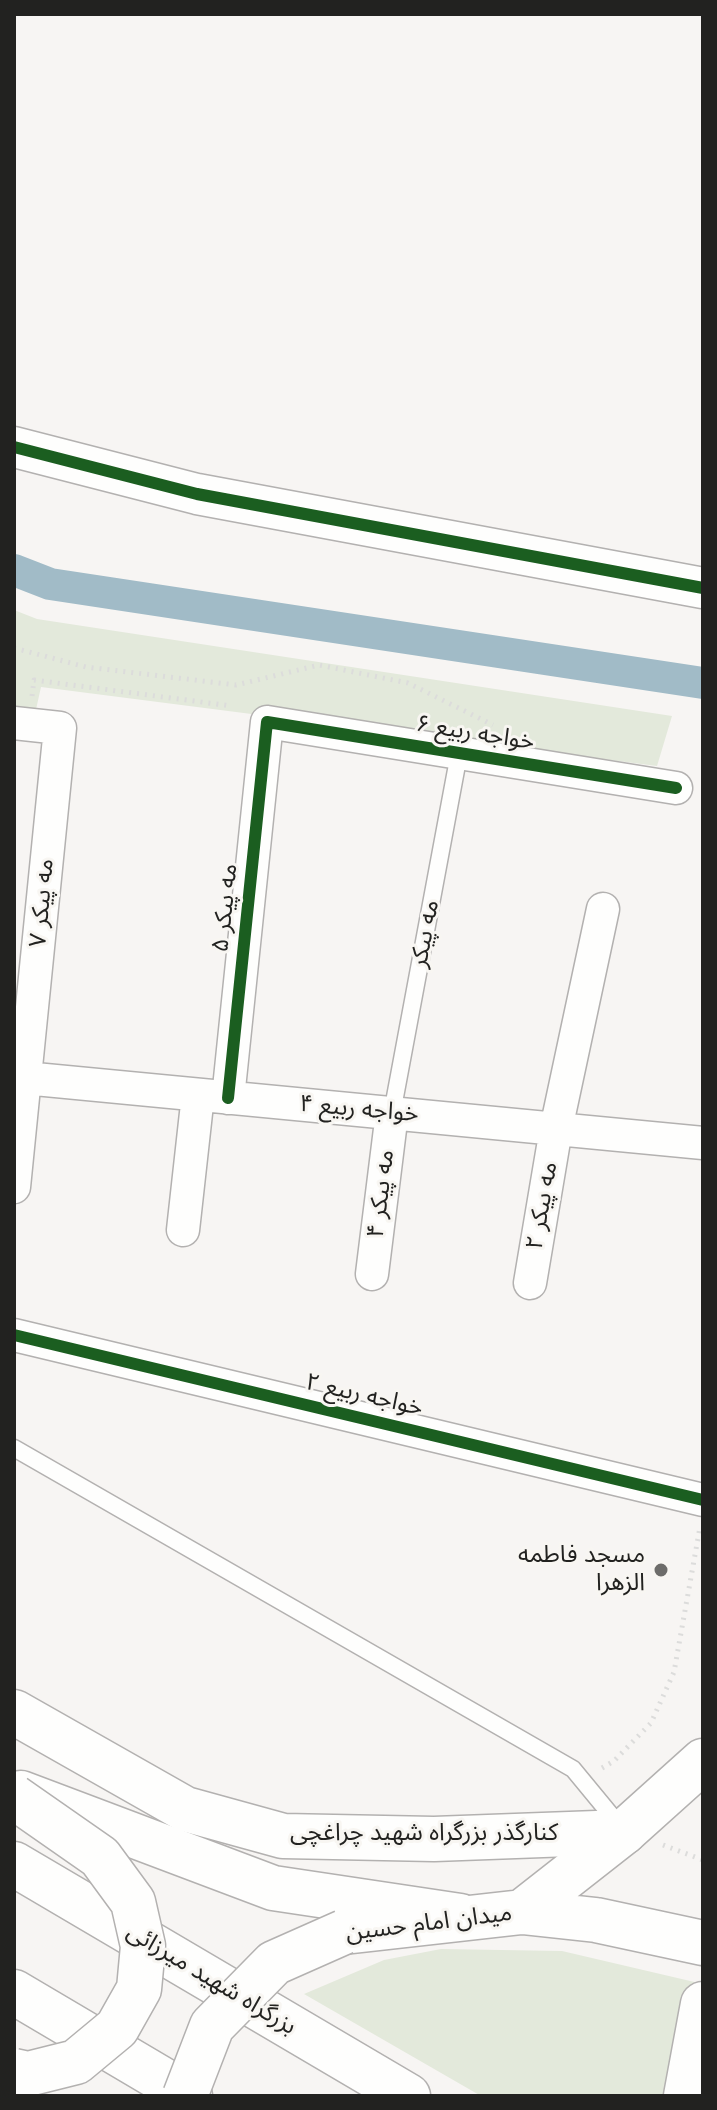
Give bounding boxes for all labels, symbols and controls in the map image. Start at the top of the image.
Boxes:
street label: خواجه ربیع ۶ [414,710,536,758]
street label: مه پیکر ۷ [25,858,61,948]
street label: مه پیکر ۵ [207,862,245,954]
street label: مه پیکر [405,898,447,970]
street label: خواجه ربیع ۴ [298,1090,420,1130]
street label: مه پیکر ۴ [362,1148,402,1240]
street label: مه پیکر ۲ [521,1160,565,1252]
street label: خواجه ربیع ۲ [302,1368,426,1424]
place label: مسجد فاطمه الزهرا [518,1542,645,1598]
marker: مسجد فاطمه الزهرا [652,1561,670,1579]
street label: کنارگذر بزرگراه شهید چراغچی [290,1820,558,1848]
street label: میدان امام حسین [344,1900,514,1948]
street label: بزرگراه شهید میرزائی [121,1918,301,2042]

